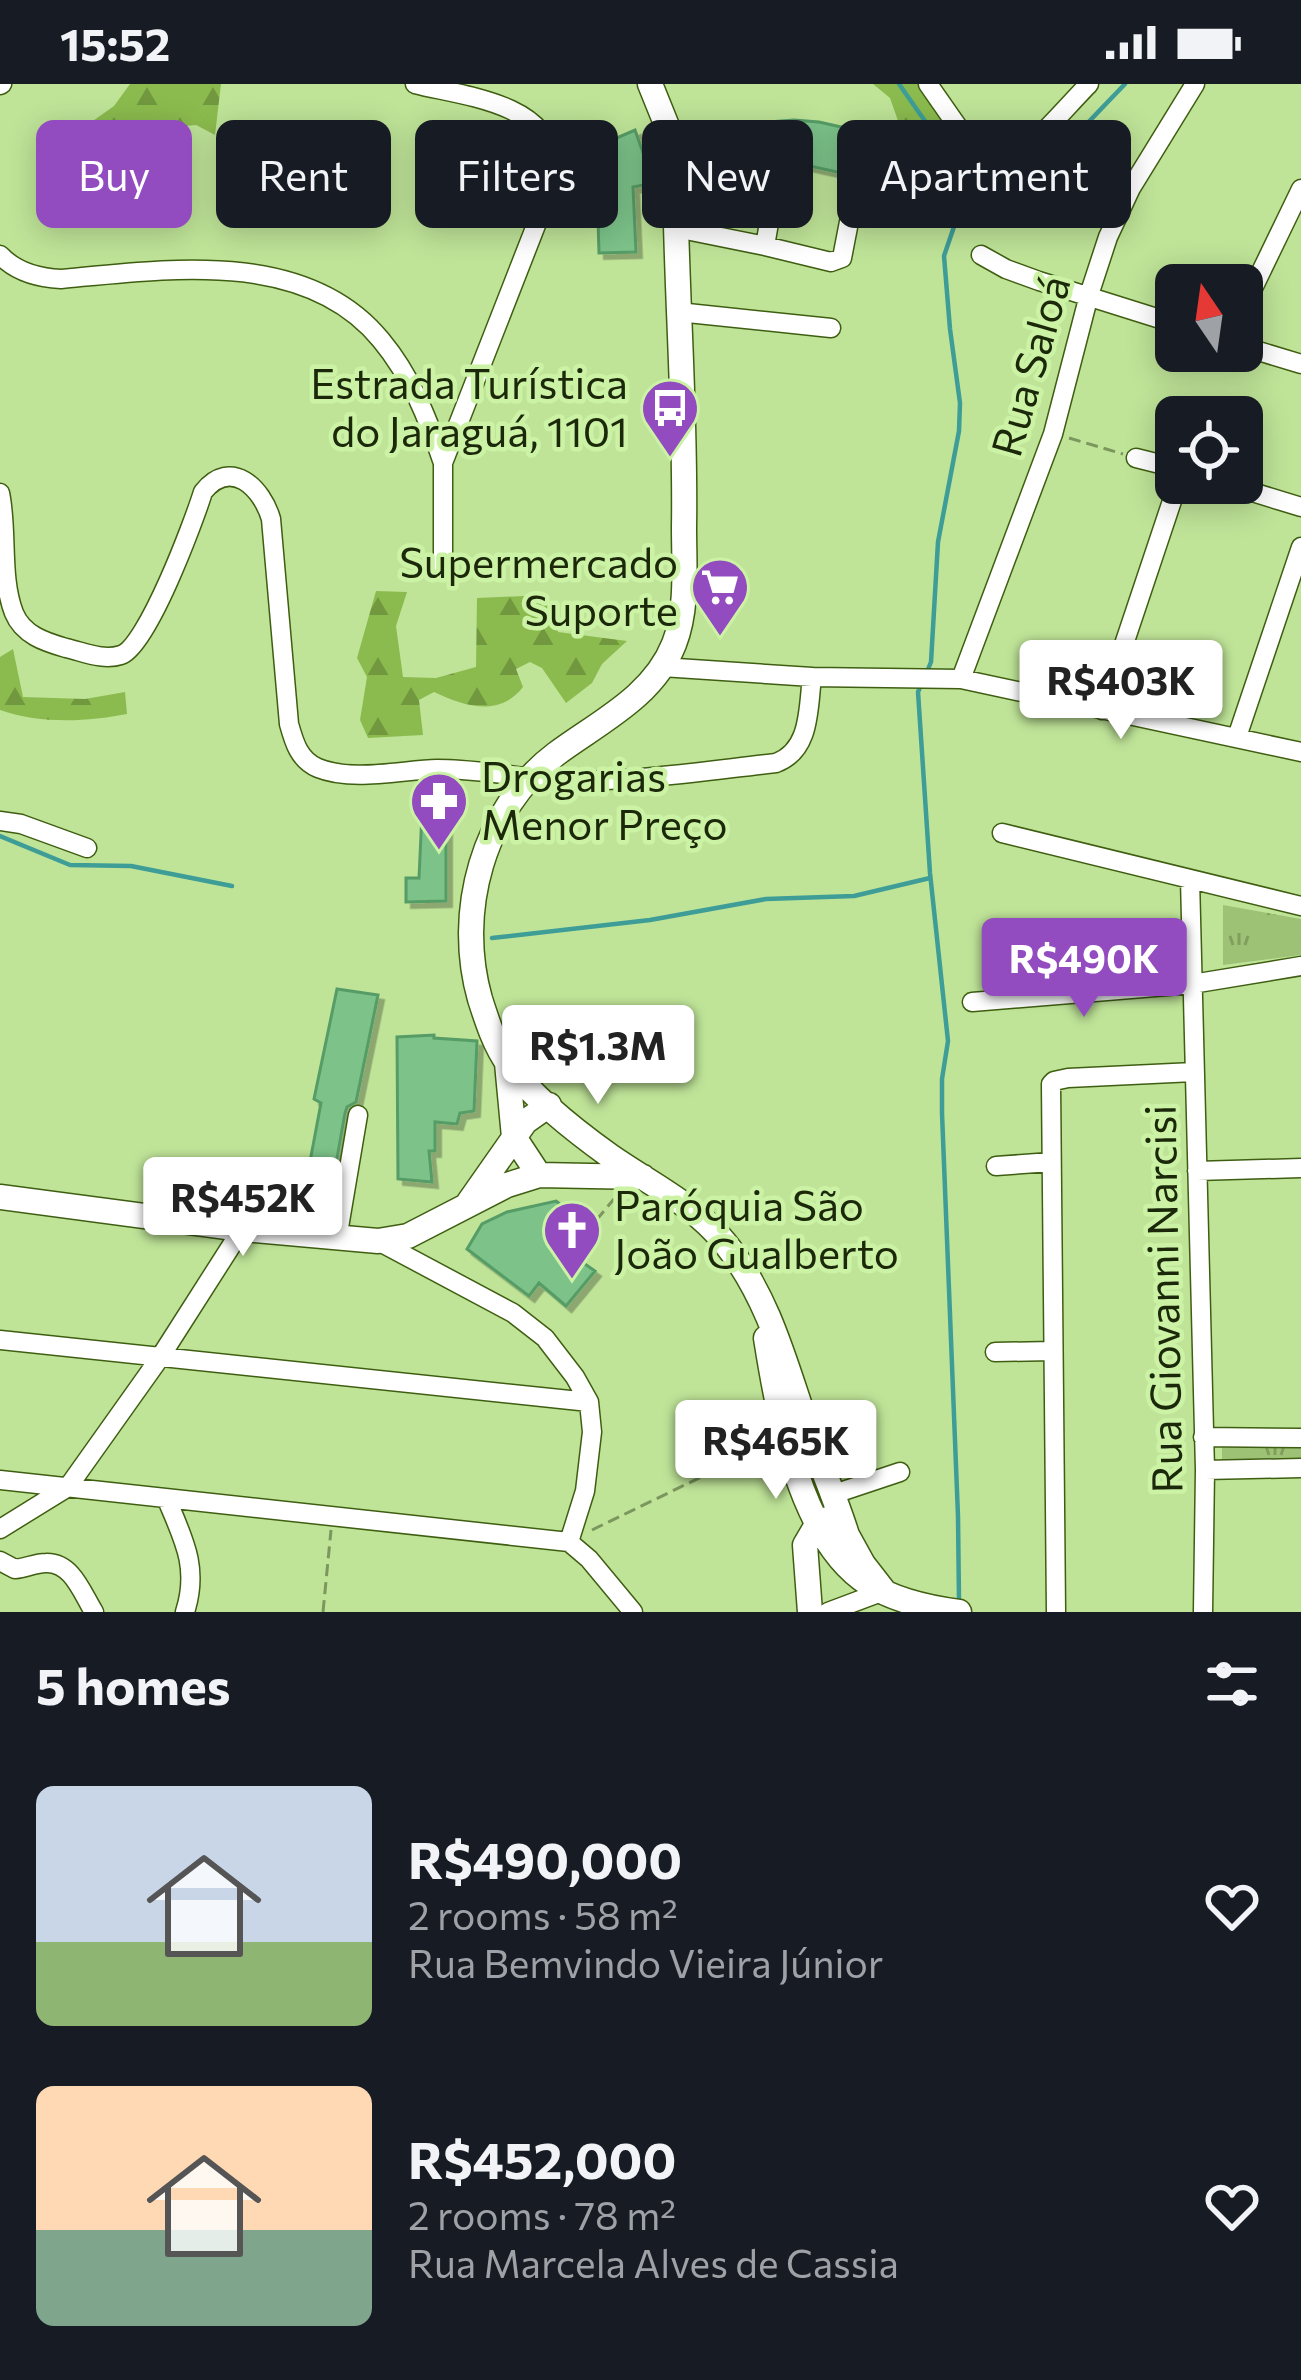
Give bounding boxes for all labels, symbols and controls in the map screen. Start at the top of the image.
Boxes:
text: 15:52 [60,15,170,70]
chip: Buy [36,120,192,228]
chip: Rent [216,120,391,228]
chip: Filters [415,120,618,228]
chip: New [642,120,813,228]
chip: Apartment [837,120,1131,228]
north arrow [1155,264,1263,372]
map controls [1155,264,1263,504]
street label: Rua Saloá [979,269,1080,462]
place label: Estrada Turística do Jaraguá, 1101 [310,356,628,456]
bus stop icon: Estrada Turística do Jaraguá, 1101 [639,377,701,459]
button: locate [1155,396,1263,504]
place label: Supermercado Suporte [399,535,678,635]
supermarket icon: Supermercado Suporte [689,556,751,638]
pin: R$403K [1023,640,1219,742]
text: R$403K [1047,655,1195,703]
place label: Drogarias Menor Preço [481,749,728,849]
pharmacy icon: Drogarias Menor Preço [408,770,470,852]
pin: R$490K [986,918,1182,1020]
text: R$490K [1009,933,1159,981]
pin: R$1.3M [500,1005,696,1107]
text: R$1.3M [529,1020,667,1068]
street label: Rua Giovanni Narcisi [1133,1104,1191,1494]
pin: R$452K [145,1157,341,1259]
text: R$452K [170,1172,316,1220]
place label: Paróquia São João Gualberto [614,1178,899,1278]
church icon: Paróquia São João Gualberto [541,1199,603,1281]
pin: R$465K [678,1400,874,1502]
text: R$465K [702,1415,850,1463]
icon: filters [1199,1651,1265,1717]
text: 5 homes [36,1653,231,1716]
text: R$490,000 [408,1827,682,1890]
icon: home [132,1834,276,1978]
icon: heart [1199,1873,1265,1939]
text: 2 rooms · 58 m² [408,1890,678,1938]
text: Rua Bemvindo Vieira Júnior [408,1938,883,1986]
text: R$452,000 [408,2127,676,2190]
icon: home [132,2134,276,2278]
icon: heart [1199,2173,1265,2239]
text: 2 rooms · 78 m² [408,2190,676,2238]
text: Rua Marcela Alves de Cassia [408,2238,899,2286]

